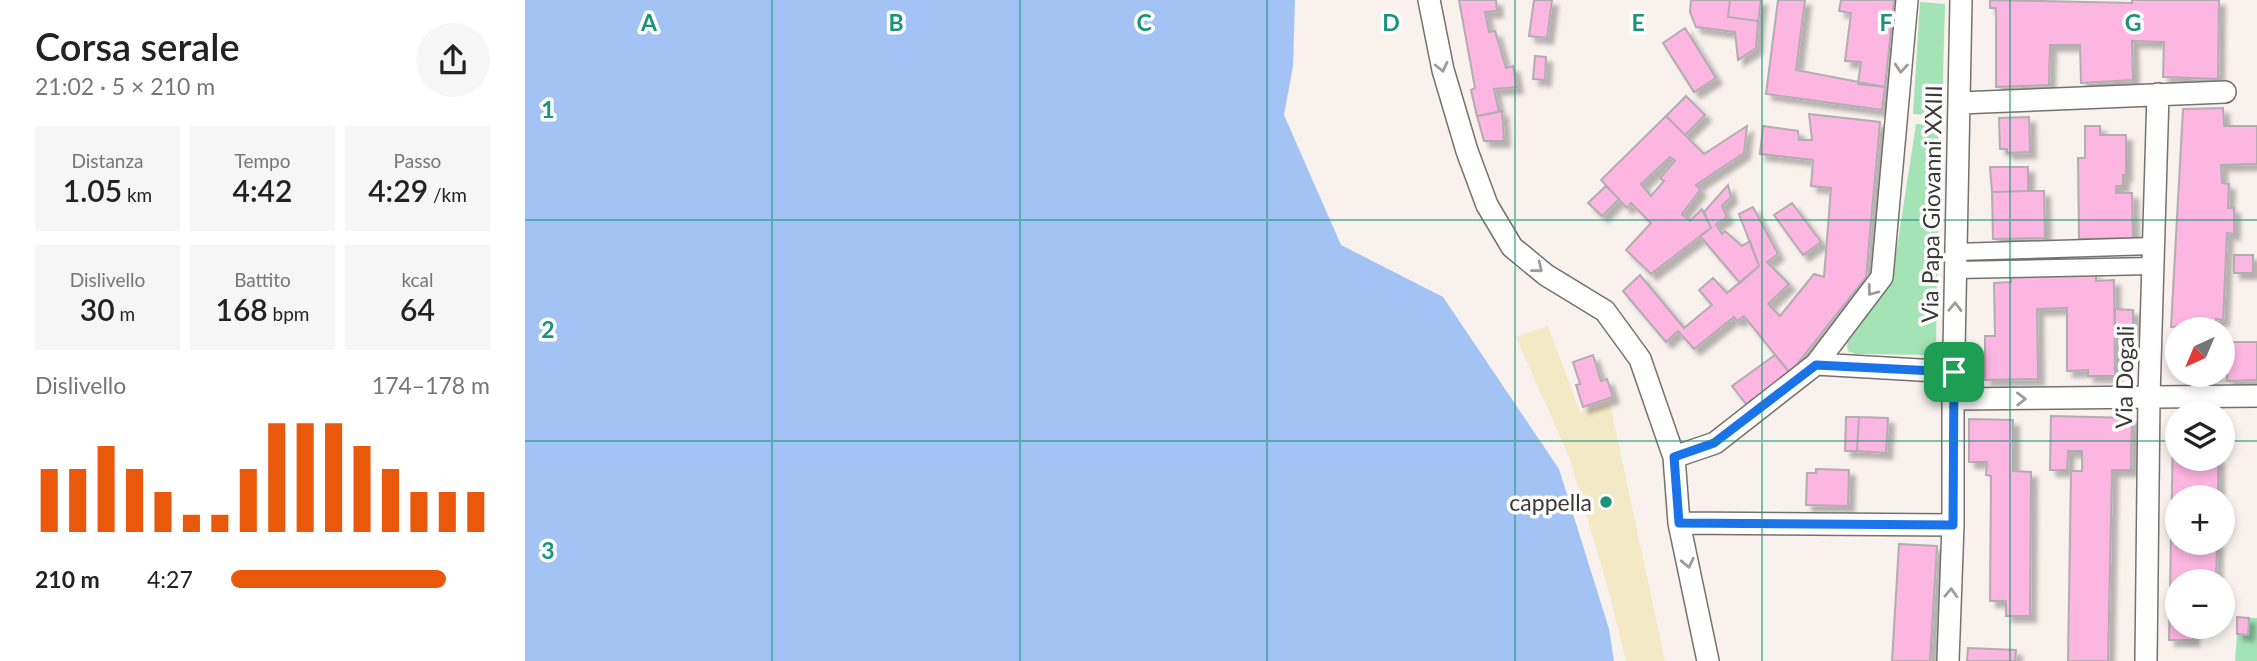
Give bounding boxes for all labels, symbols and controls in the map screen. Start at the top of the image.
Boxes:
text: A [640,8,658,36]
text: B [888,8,904,36]
text: C [1136,8,1152,36]
text: D [1382,8,1400,36]
text: E [1631,8,1645,36]
text: F [1879,8,1893,36]
text: G [2125,8,2141,36]
text: Corsa serale [35,23,240,69]
button: share [416,23,490,97]
one-way arrow [1434,61,1449,73]
one-way arrow [1894,63,1909,74]
text: 21:02 · 5 × 210 m [35,72,215,100]
street label: Via Papa Giovanni XXIII [1915,85,1947,323]
text: 1 [541,95,555,123]
text: Distanza [72,149,143,172]
text: Tempo [235,149,290,172]
text: Passo [394,149,441,172]
text: 1.05 [63,172,122,208]
text: 4:42 [233,172,292,208]
text: 4:29 [368,172,428,208]
text: km [122,183,152,206]
text: /km [428,183,467,206]
one-way arrow [1530,259,1542,272]
text: Dislivello [70,268,145,291]
text: Battito [234,268,291,291]
text: kcal [401,268,434,291]
one-way arrow [1867,283,1880,296]
text: 30 [80,291,115,327]
text: 168 [216,291,268,327]
text: 64 [400,291,435,327]
one-way arrow [1947,301,1963,311]
text: m [115,302,135,325]
text: bpm [268,302,309,325]
text: 2 [541,315,555,343]
north arrow [2165,317,2235,387]
map controls [2165,317,2235,639]
street label: Via Dogali [2109,325,2139,429]
pin [1924,342,1984,402]
icon: arrive [1935,353,1973,391]
text: Dislivello [35,371,126,399]
text: 174–178 m [372,371,490,399]
one-way arrow [2016,391,2027,407]
button: layers [2165,401,2235,471]
button: + [2165,485,2235,555]
place label: cappella [1509,488,1592,516]
marker: cappella [1598,494,1614,510]
text: 3 [541,536,555,564]
one-way arrow [1679,556,1694,568]
text: 210 m [35,565,100,593]
text: 4:27 [147,565,193,593]
button: − [2165,569,2235,639]
one-way arrow [1943,587,1958,598]

